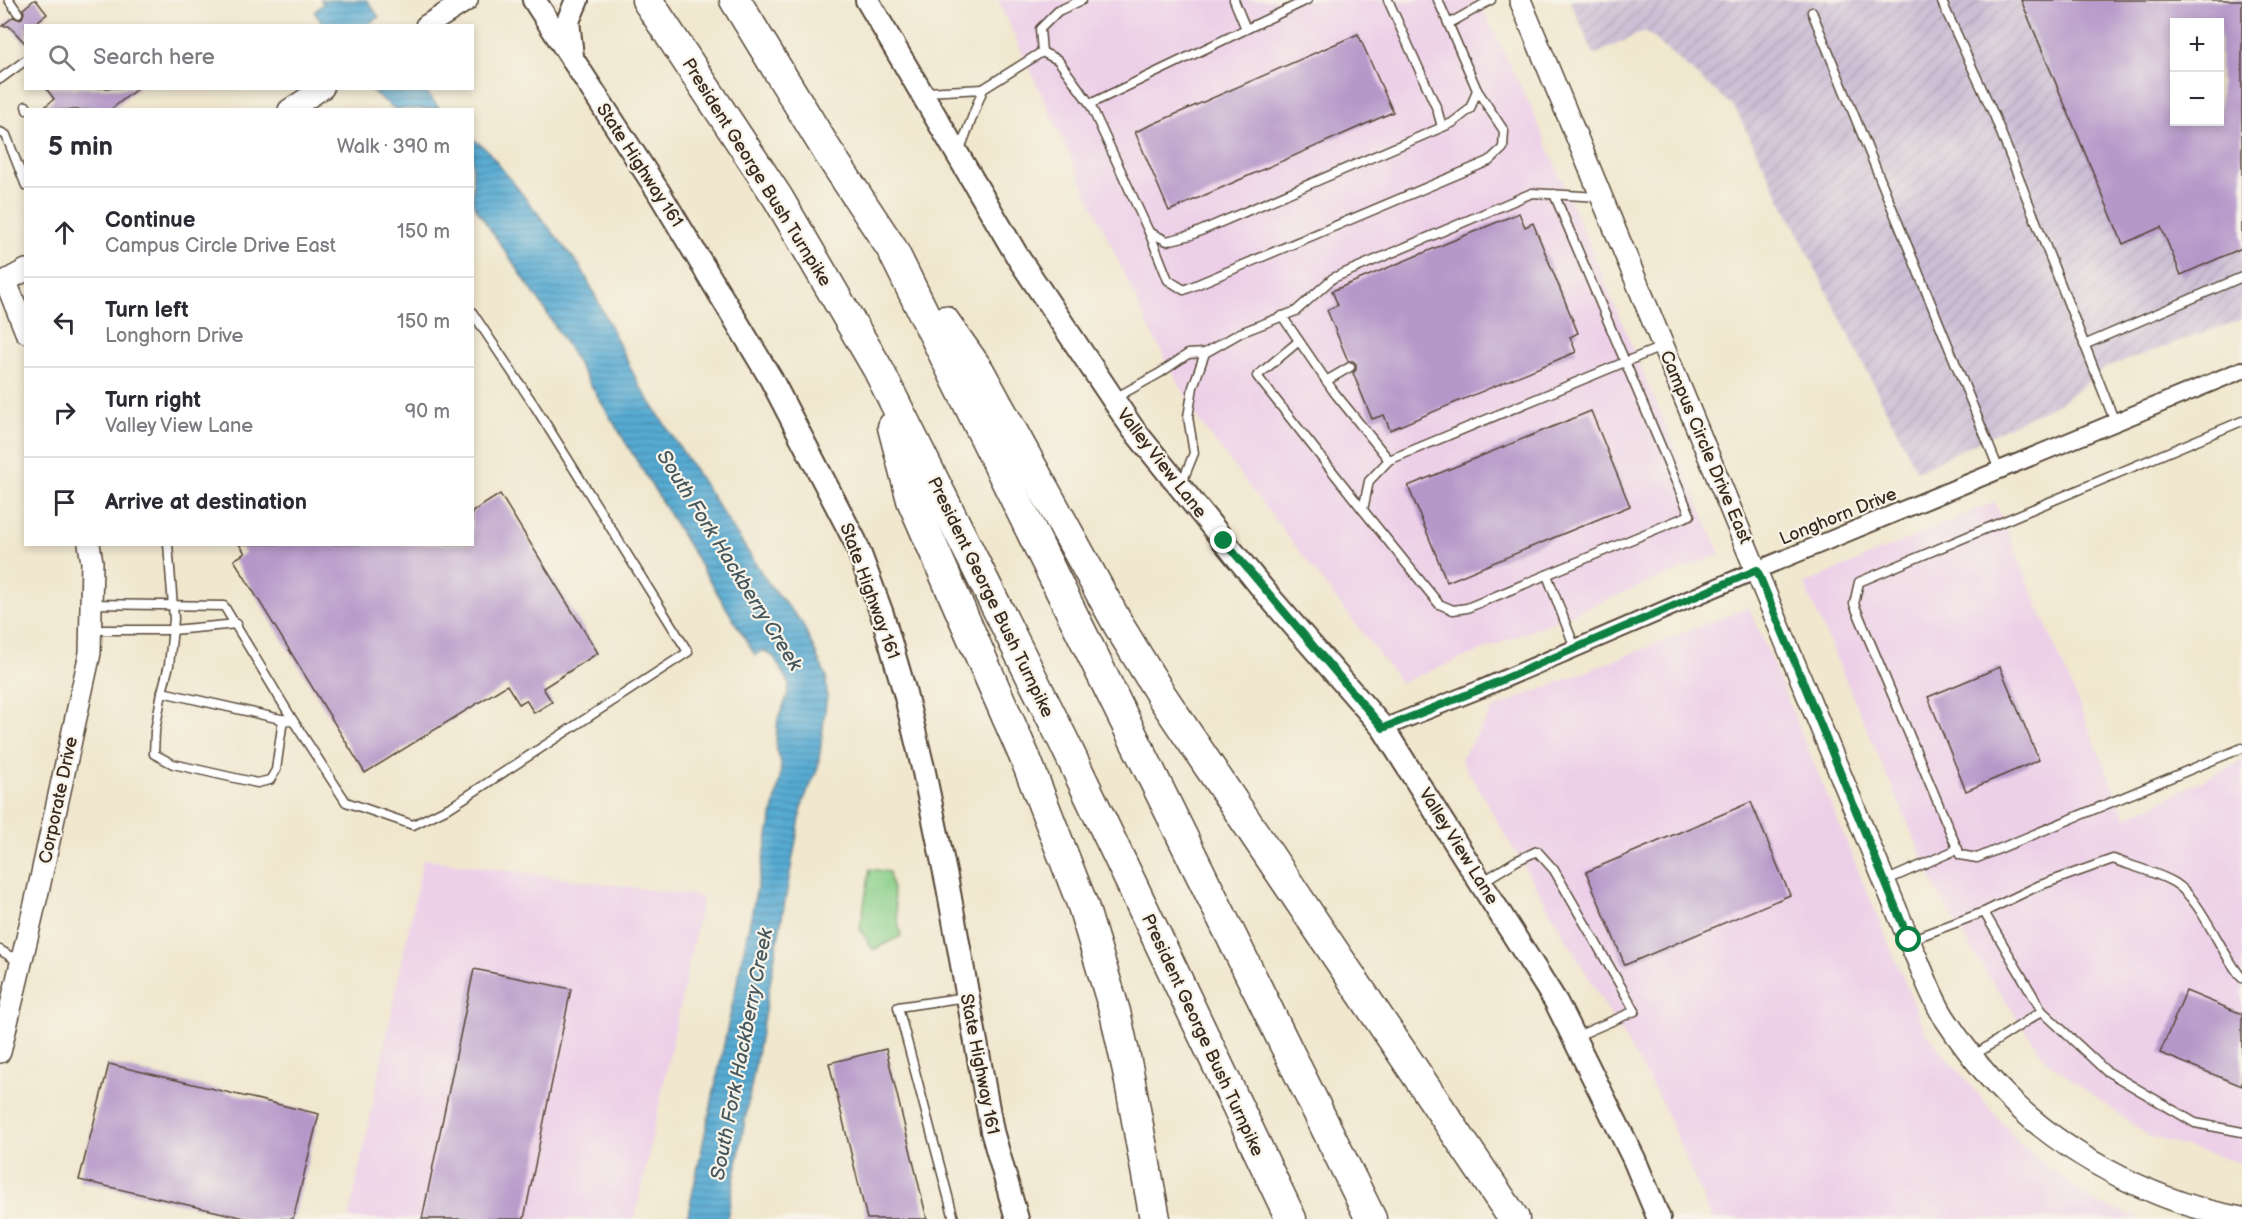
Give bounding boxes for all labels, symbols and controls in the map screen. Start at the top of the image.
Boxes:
map controls [2170,18,2224,126]
button: + [2170,18,2224,72]
search box [24,24,474,90]
icon: search [45,41,78,74]
text: Search here [93,44,215,71]
street label: President George Bush Turnpike [678,54,836,290]
button: − [2170,72,2224,126]
street label: State Highway 161 [592,100,687,231]
text: 5 min [48,132,113,163]
text: Walk · 390 m [337,135,450,159]
text: Continue [105,207,195,234]
icon: ahead [48,216,81,249]
text: 150 m [397,220,450,244]
text: Campus Circle Drive East [105,234,336,258]
text: Turn left [105,297,189,324]
icon: left [48,306,81,339]
text: 150 m [397,310,450,334]
text: Longhorn Drive [105,324,243,348]
street label: Campus Circle Drive East [1655,347,1756,547]
text: Turn right [105,387,201,414]
icon: right [48,396,81,429]
text: 90 m [405,400,450,424]
street label: Valley View Lane [1112,404,1211,523]
text: Valley View Lane [105,414,253,438]
water label: South Fork Hackberry Creek [651,446,808,676]
street label: President George Bush Turnpike [923,474,1058,721]
street label: Longhorn Drive [1777,483,1900,550]
icon: arrive [48,486,81,519]
text: Arrive at destination [105,489,307,516]
street label: State Highway 161 [835,520,904,662]
route end [1210,527,1236,553]
street label: Corporate Drive [35,734,82,866]
street label: Valley View Lane [1414,784,1503,909]
street label: President George Bush Turnpike [1137,911,1268,1160]
water label: South Fork Hackberry Creek [706,925,778,1182]
route start [1895,926,1921,952]
street label: State Highway 161 [956,992,1003,1136]

